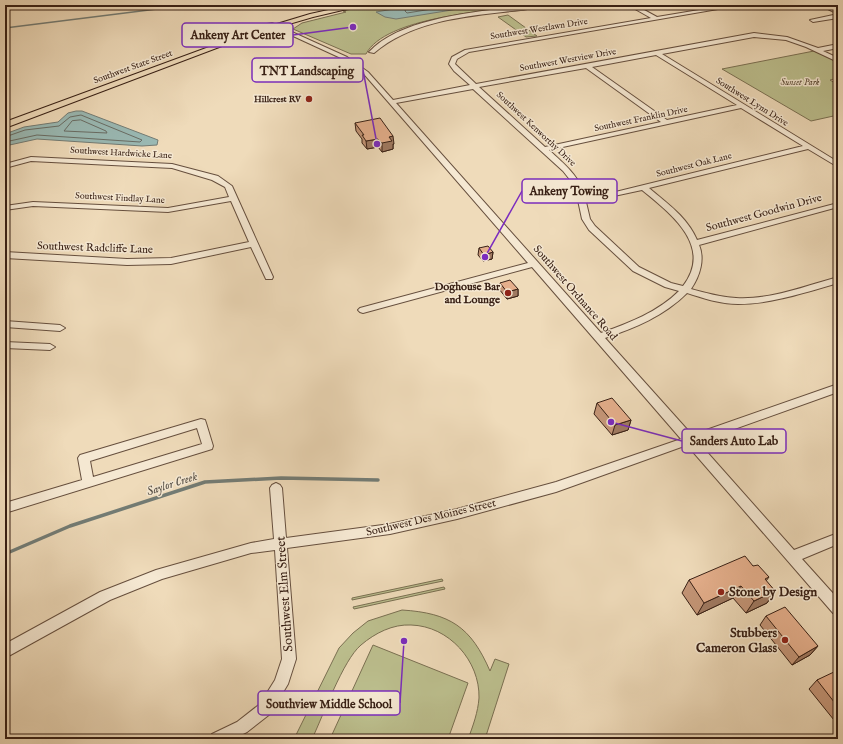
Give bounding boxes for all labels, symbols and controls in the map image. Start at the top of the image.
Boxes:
street label: Southwest Westlawn Drive [490,16,588,42]
callout: Ankeny Art Center [182,23,293,47]
text: Ankeny Art Center [190,28,286,44]
street label: Southwest Westview Drive [519,46,617,74]
street label: Southwest State Street [92,48,174,86]
callout: TNT Landscaping [252,58,363,82]
text: TNT Landscaping [259,64,355,80]
street label: Southwest Lynn Drive [714,75,790,129]
park label: Sunset Park [781,77,820,88]
street label: Southwest Kenworthy Drive [494,89,578,169]
place label: Hillcrest RV [254,94,302,105]
marker: Hillcrest RV [304,94,314,104]
street label: Southwest Franklin Drive [593,104,689,134]
street label: Southwest Hardwicke Lane [70,145,172,161]
street label: Southwest Oak Lane [655,150,733,180]
callout: Ankeny Towing [522,179,617,203]
text: Ankeny Towing [528,184,609,200]
street label: Southwest Findlay Lane [75,190,165,206]
street label: Southwest Goodwin Drive [705,191,823,235]
street label: Southwest Radcliffe Lane [37,239,153,257]
street label: Southwest Ordnance Road [530,243,620,344]
place label: Doghouse Bar and Lounge [434,280,501,307]
marker: Doghouse Bar and Lounge [503,288,513,298]
callout: Sanders Auto Lab [682,429,786,453]
text: Sanders Auto Lab [690,434,779,449]
water label: Saylor Creek [145,469,199,499]
street label: Southwest Des Moines Street [365,496,497,540]
street label: Southwest Elm Street [272,535,298,652]
place label: Stone by Design [729,584,817,601]
marker: Stone by Design [716,587,726,597]
place label: Stubbers Cameron Glass [696,625,777,657]
marker: Stubbers Cameron Glass [780,635,790,645]
callout: Southview Middle School [258,691,400,715]
text: Southview Middle School [266,697,393,712]

